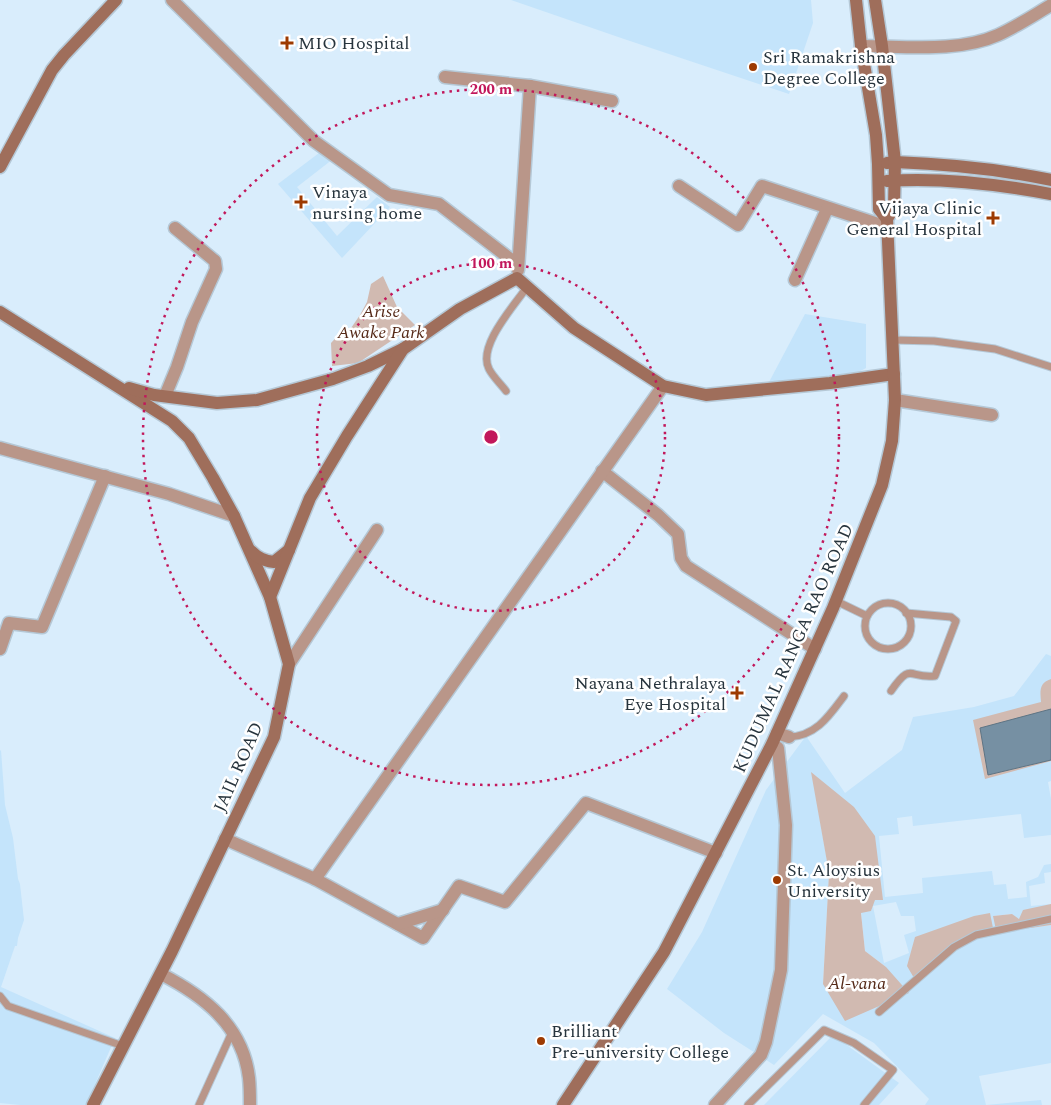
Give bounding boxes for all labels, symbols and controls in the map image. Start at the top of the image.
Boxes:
place label: MIO Hospital [298,30,410,57]
marker: MIO Hospital [280,36,294,50]
place label: Sri Ramakrishna Degree College [763,44,895,92]
marker: Sri Ramakrishna Degree College [747,61,759,73]
text: 200 m [470,78,513,101]
place label: Vinaya nursing home [312,179,422,227]
marker: Vinaya nursing home [294,195,308,209]
place label: Vijaya Clinic General Hospital [846,195,982,243]
marker: Vijaya Clinic General Hospital [986,211,1000,225]
text: 100 m [470,252,513,275]
park label: Arise Awake Park [336,298,425,346]
centre of rings [482,428,500,446]
street label: KUDUMAL RANGA RAO ROAD [726,519,861,777]
place label: Nayana Nethralaya Eye Hospital [575,670,726,718]
marker: Nayana Nethralaya Eye Hospital [730,686,744,700]
street label: JAIL ROAD [207,718,270,817]
place label: St. Aloysius University [787,857,880,905]
marker: St. Aloysius University [771,874,783,886]
park label: Al-vana [827,970,886,997]
place label: Brilliant Pre-university College [551,1018,729,1066]
marker: Brilliant Pre-university College [535,1035,547,1047]

